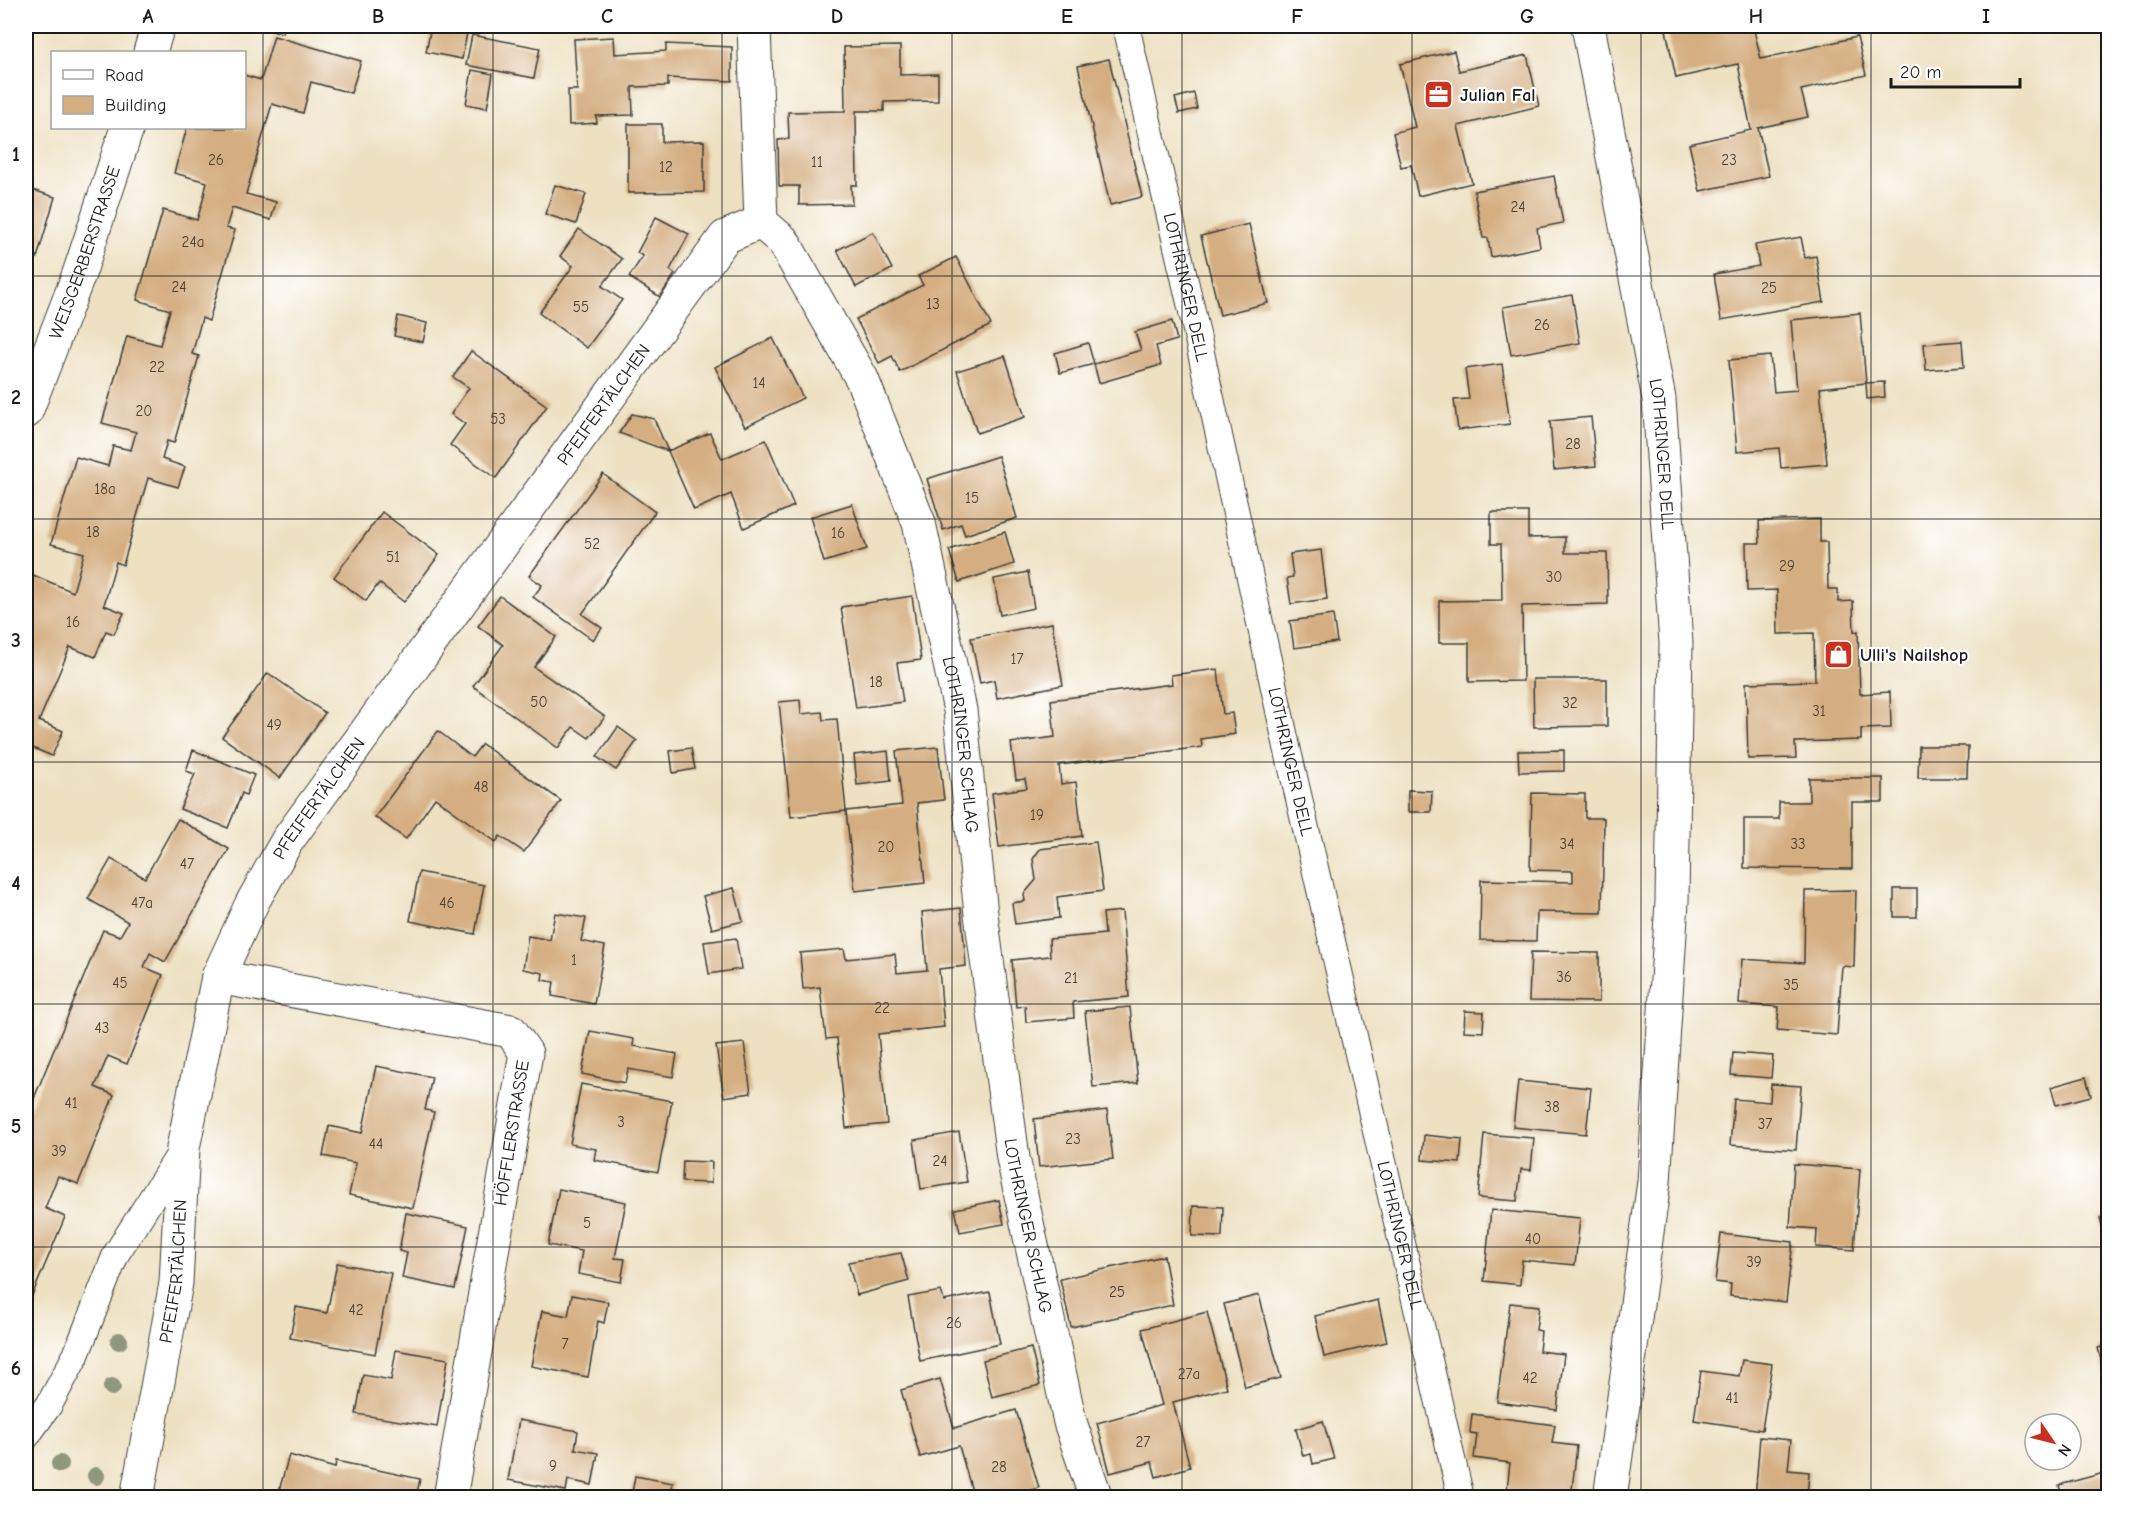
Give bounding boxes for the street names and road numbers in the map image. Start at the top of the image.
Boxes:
street label: WEISGERBERSTRASSE [45,163,124,342]
street label: LOTHRINGER DELL [1159,211,1213,364]
street label: PFEIFERTÄLCHEN [553,340,654,469]
street label: LOTHRINGER DELL [1645,377,1679,531]
street label: LOTHRINGER SCHLAG [938,654,983,834]
street label: LOTHRINGER DELL [1264,685,1318,838]
street label: PFEIFERTÄLCHEN [268,733,369,863]
street label: HÖFFLERSTRASSE [490,1059,534,1207]
street label: LOTHRINGER SCHLAG [1000,1137,1057,1315]
street label: LOTHRINGER DELL [1373,1159,1428,1312]
street label: PFEIFERTÄLCHEN [155,1199,191,1345]

